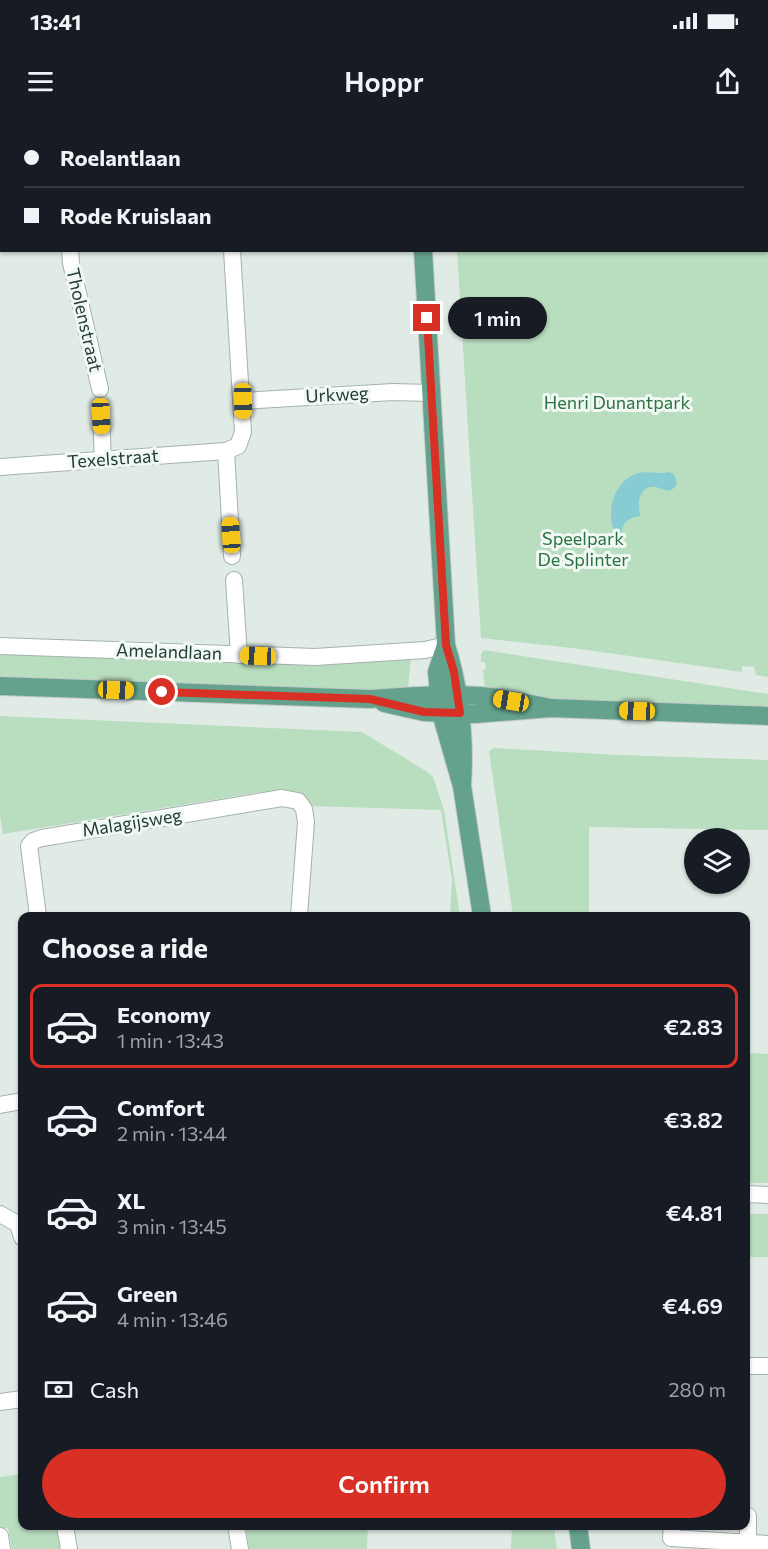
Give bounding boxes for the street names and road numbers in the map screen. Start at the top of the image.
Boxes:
street label: Tholenstraat [62,266,108,374]
street label: Urkweg [305,381,369,407]
street label: Texelstraat [66,444,159,472]
street label: Amelandlaan [116,638,222,664]
street label: Malagijsweg [80,803,184,841]

